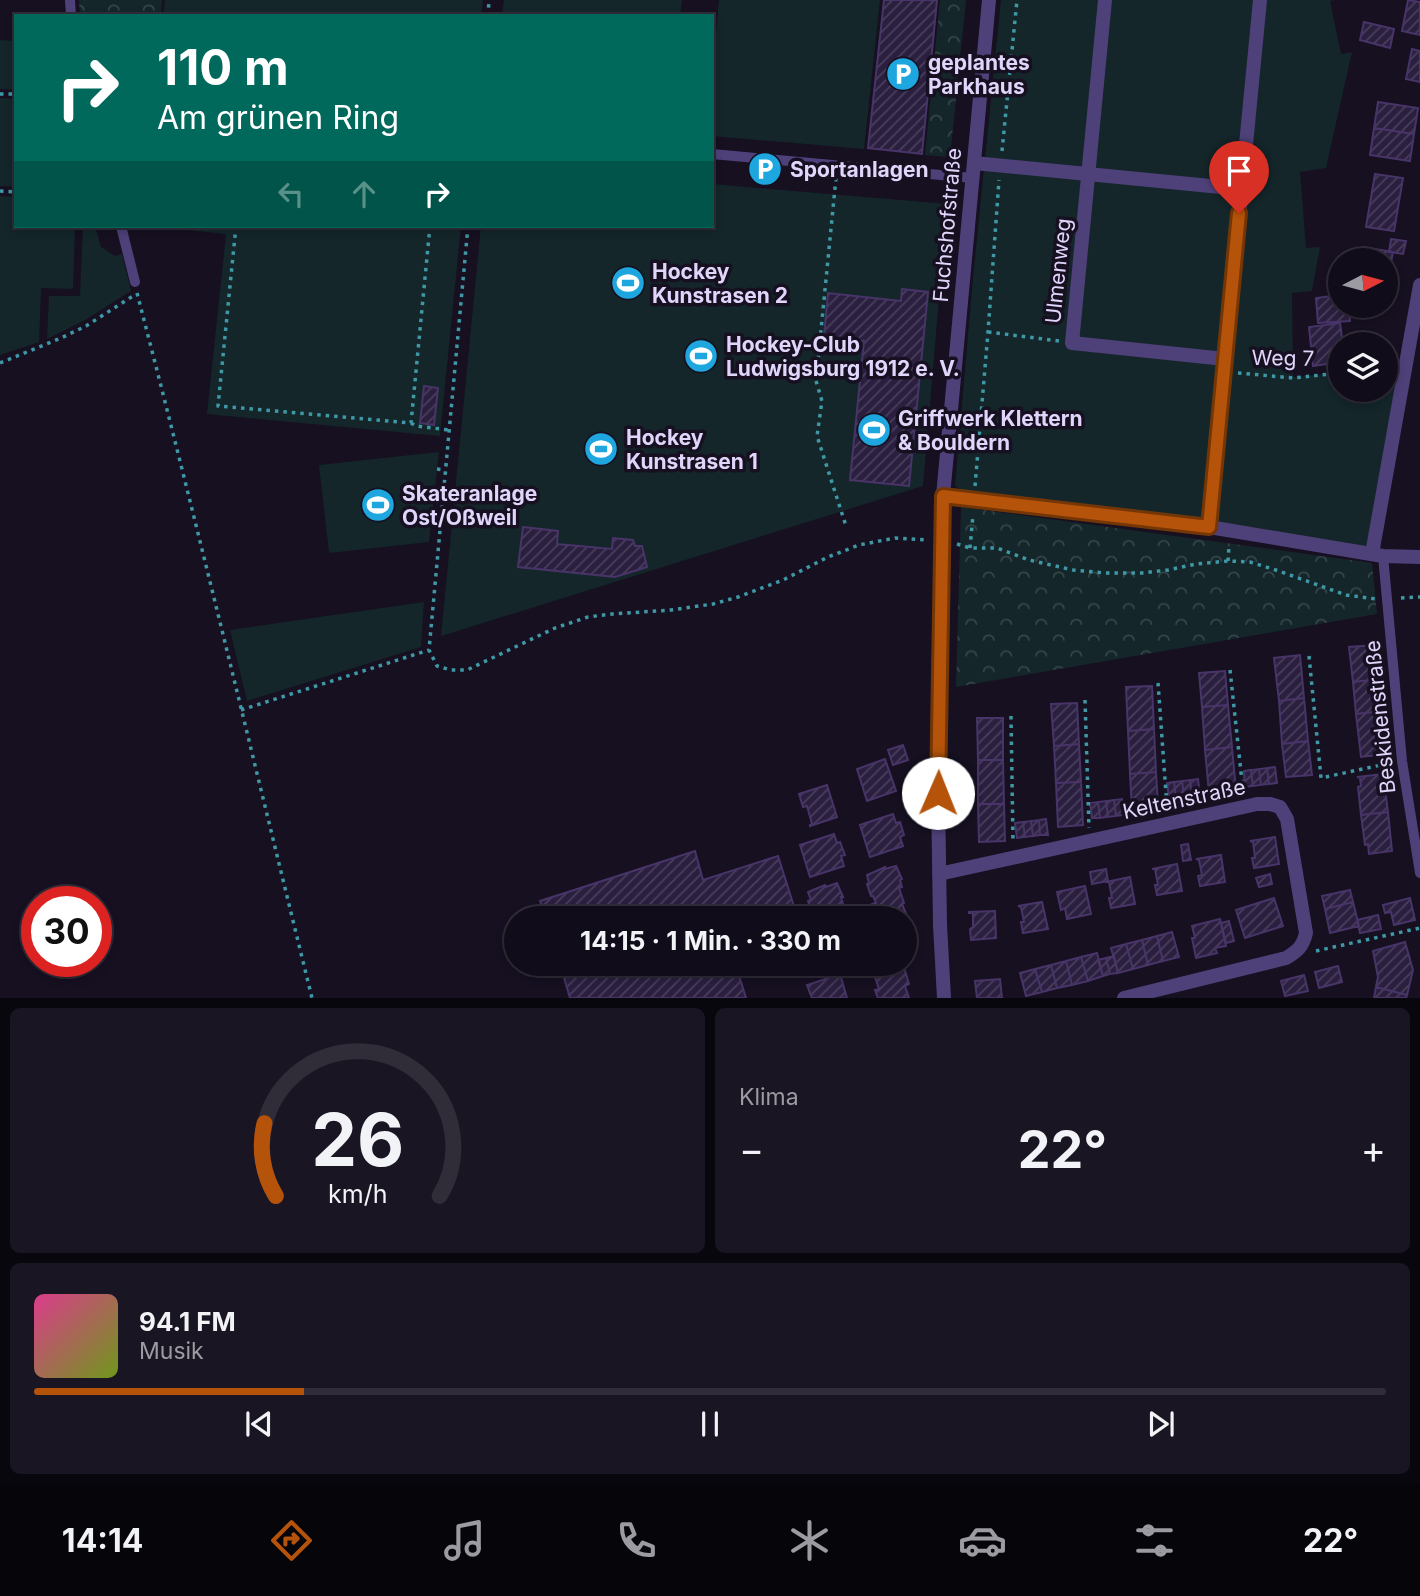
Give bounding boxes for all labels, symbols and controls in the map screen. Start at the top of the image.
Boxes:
text: 110 m [157,38,289,97]
icon: right [42,42,133,133]
place label: geplantes Parkhaus [928,50,1030,99]
parking icon: geplantes Parkhaus [884,55,922,93]
text: Am grünen Ring [157,98,399,137]
pin [1209,141,1269,213]
street label: Fuchshofstraße [928,147,966,303]
parking icon: Sportanlagen [746,150,784,188]
icon: arrive [1220,152,1258,190]
place label: Sportanlagen [790,157,929,182]
icon: left [272,175,310,213]
icon: ahead [345,175,383,213]
icon: right [418,175,456,213]
street label: Ulmenweg [1040,217,1076,325]
north arrow [1328,248,1398,318]
map controls [1328,248,1398,402]
place label: Hockey Kunstrasen 2 [652,259,788,308]
sports icon: Hockey Kunstrasen 2 [609,264,647,302]
place label: Hockey-Club Ludwigsburg 1912 e. V. [726,332,960,381]
button: layers [1328,332,1398,402]
sports icon: Hockey-Club Ludwigsburg 1912 e. V. [682,337,720,375]
street label: Weg 7 [1252,345,1314,371]
place label: Griffwerk Klettern & Bouldern [898,406,1083,455]
sports icon: Griffwerk Klettern & Bouldern [855,411,893,449]
place label: Hockey Kunstrasen 1 [626,425,758,474]
sports icon: Hockey Kunstrasen 1 [582,430,620,468]
place label: Skateranlage Ost/Oßweil [402,481,537,530]
sports icon: Skateranlage Ost/Oßweil [359,486,397,524]
street label: Beskidenstraße [1360,639,1400,795]
position arrow [901,756,975,830]
street label: Keltenstraße [1120,774,1248,824]
speed limit sign: 30 [21,886,112,977]
text: 14:15 · 1 Min. · 330 m [580,925,841,956]
text: Klima [739,1083,799,1111]
text: 26 [311,1096,404,1185]
text: 22° [1018,1118,1107,1181]
text: − [739,1126,764,1172]
text: + [1361,1126,1386,1172]
text: km/h [328,1179,387,1209]
text: 94.1 FM [139,1306,236,1337]
text: Musik [139,1337,204,1365]
icon: previous [240,1405,278,1443]
icon: pause [691,1405,729,1443]
icon: next [1142,1405,1180,1443]
icon: directions [267,1516,316,1565]
icon: music [440,1516,489,1565]
icon: phone [612,1516,661,1565]
icon: climate [785,1516,834,1565]
icon: car [958,1516,1007,1565]
icon: filters [1130,1516,1179,1565]
text: 14:14 [62,1521,143,1560]
text: 22° [1303,1521,1358,1560]

